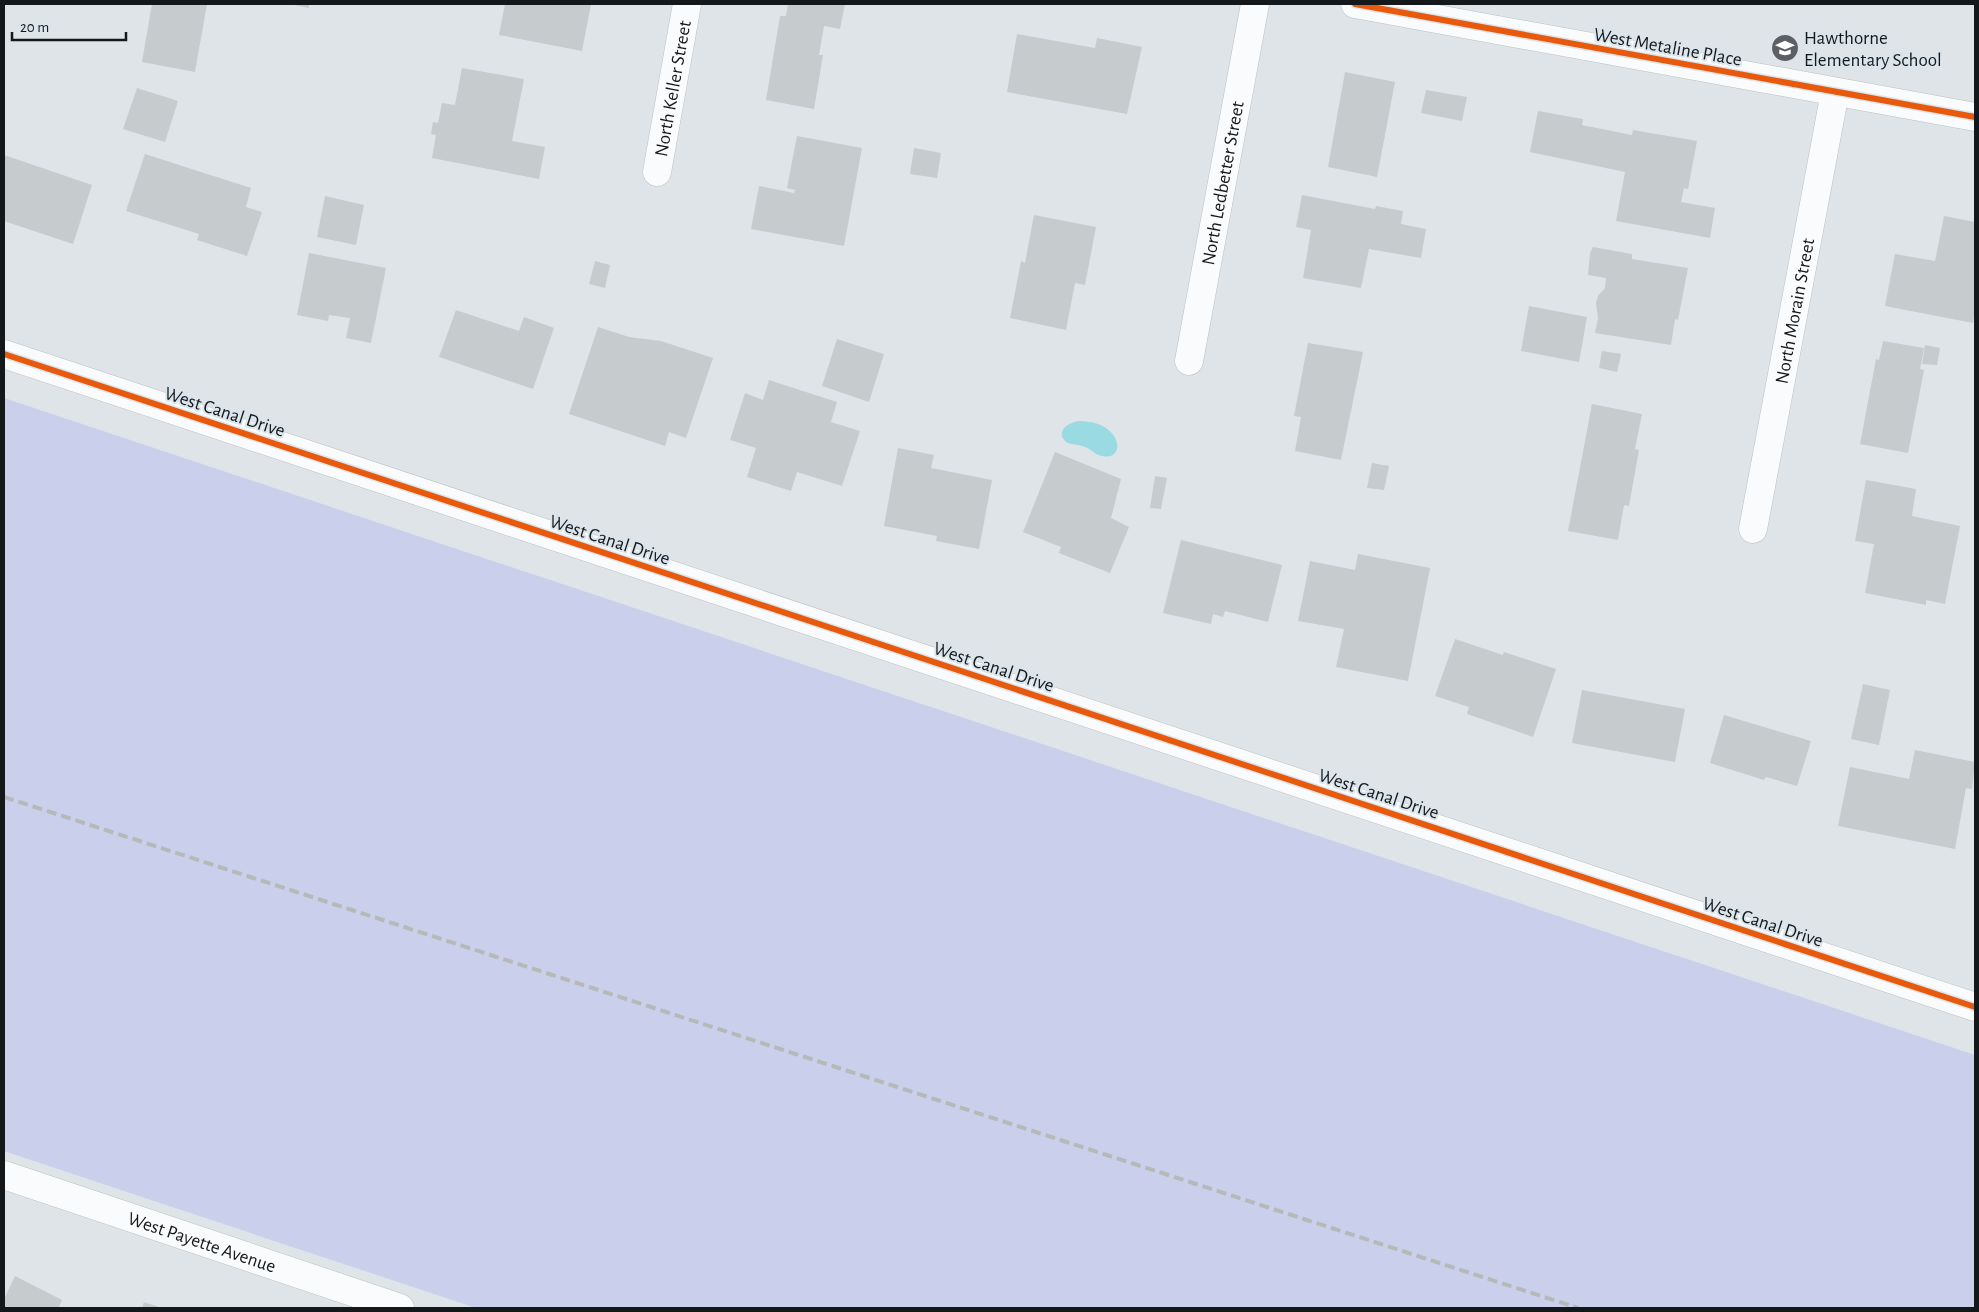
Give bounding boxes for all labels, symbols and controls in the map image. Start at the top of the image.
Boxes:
scale bar [12,10,126,42]
street label: North Keller Street [652,19,695,158]
text: 20 m [20,20,49,35]
street label: West Metaline Place [1592,25,1743,70]
place label: Hawthorne Elementary School [1804,29,1942,70]
school or university icon: Hawthorne Elementary School [1770,33,1800,63]
street label: North Ledbetter Street [1199,100,1248,267]
street label: North Morain Street [1772,237,1818,385]
street label: West Canal Drive [162,384,287,441]
street label: West Canal Drive [547,512,672,569]
street label: West Canal Drive [931,639,1056,696]
street label: West Canal Drive [1316,766,1441,823]
street label: West Canal Drive [1700,894,1825,951]
street label: West Payette Avenue [125,1209,278,1277]

